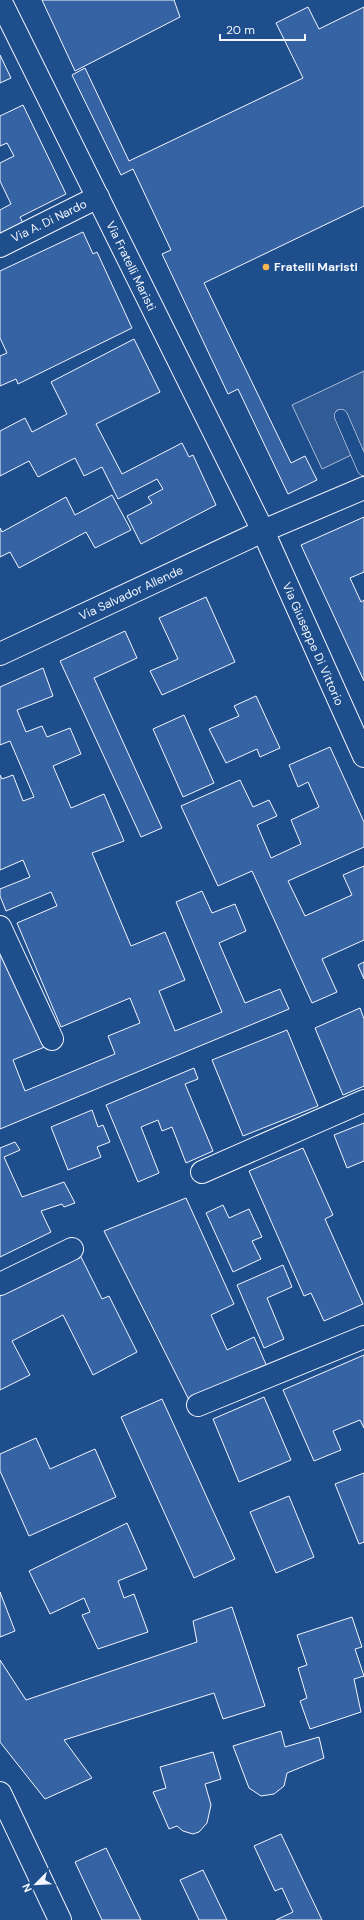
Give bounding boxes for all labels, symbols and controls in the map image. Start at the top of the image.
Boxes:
scale bar [220,16,305,42]
text: 20 m [226,22,255,38]
street label: Via A. Di Nardo [9,196,89,246]
street label: Via Fratelli Maristi [102,218,160,314]
place label: Fratelli Maristi [274,259,358,275]
marker: Fratelli Maristi [261,262,271,272]
street label: Via Salvador Allende [76,562,186,624]
street label: Via Giuseppe Di Vittorio [279,580,347,708]
north arrow [16,1864,56,1904]
text: N [19,1882,35,1895]

